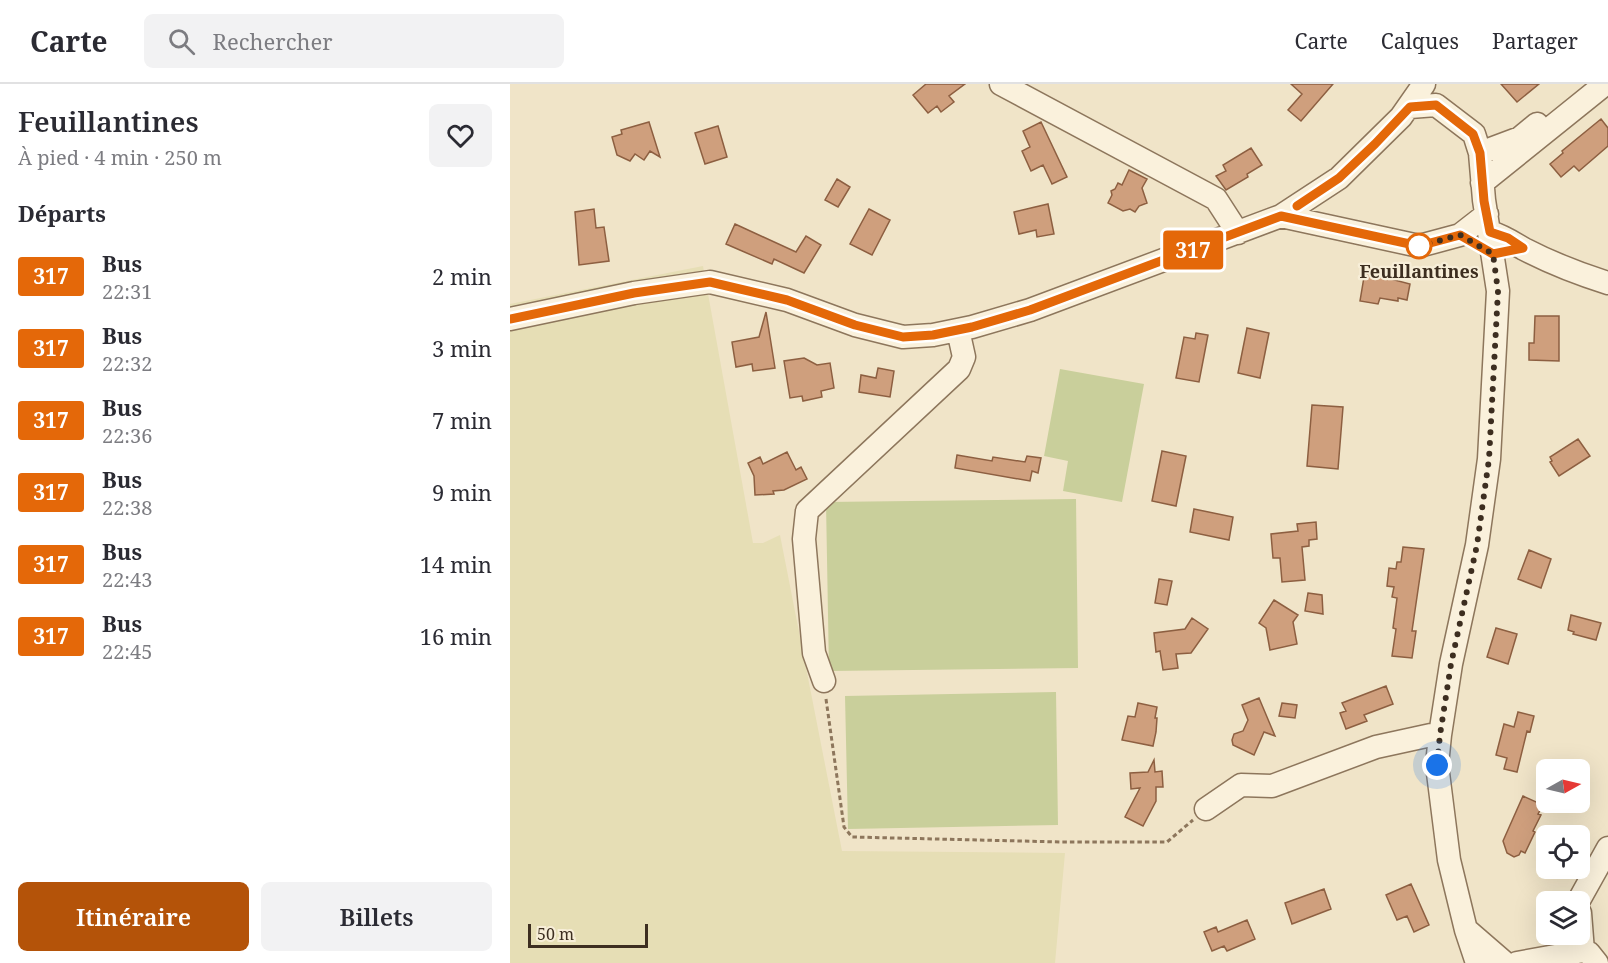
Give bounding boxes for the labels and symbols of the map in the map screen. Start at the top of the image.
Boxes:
line badge: 317 [1158,230,1228,270]
marker: Feuillantines [1406,233,1432,259]
place label: Feuillantines [1359,259,1479,283]
your location [1422,750,1452,780]
north arrow [1536,759,1590,813]
scale bar [528,921,648,948]

